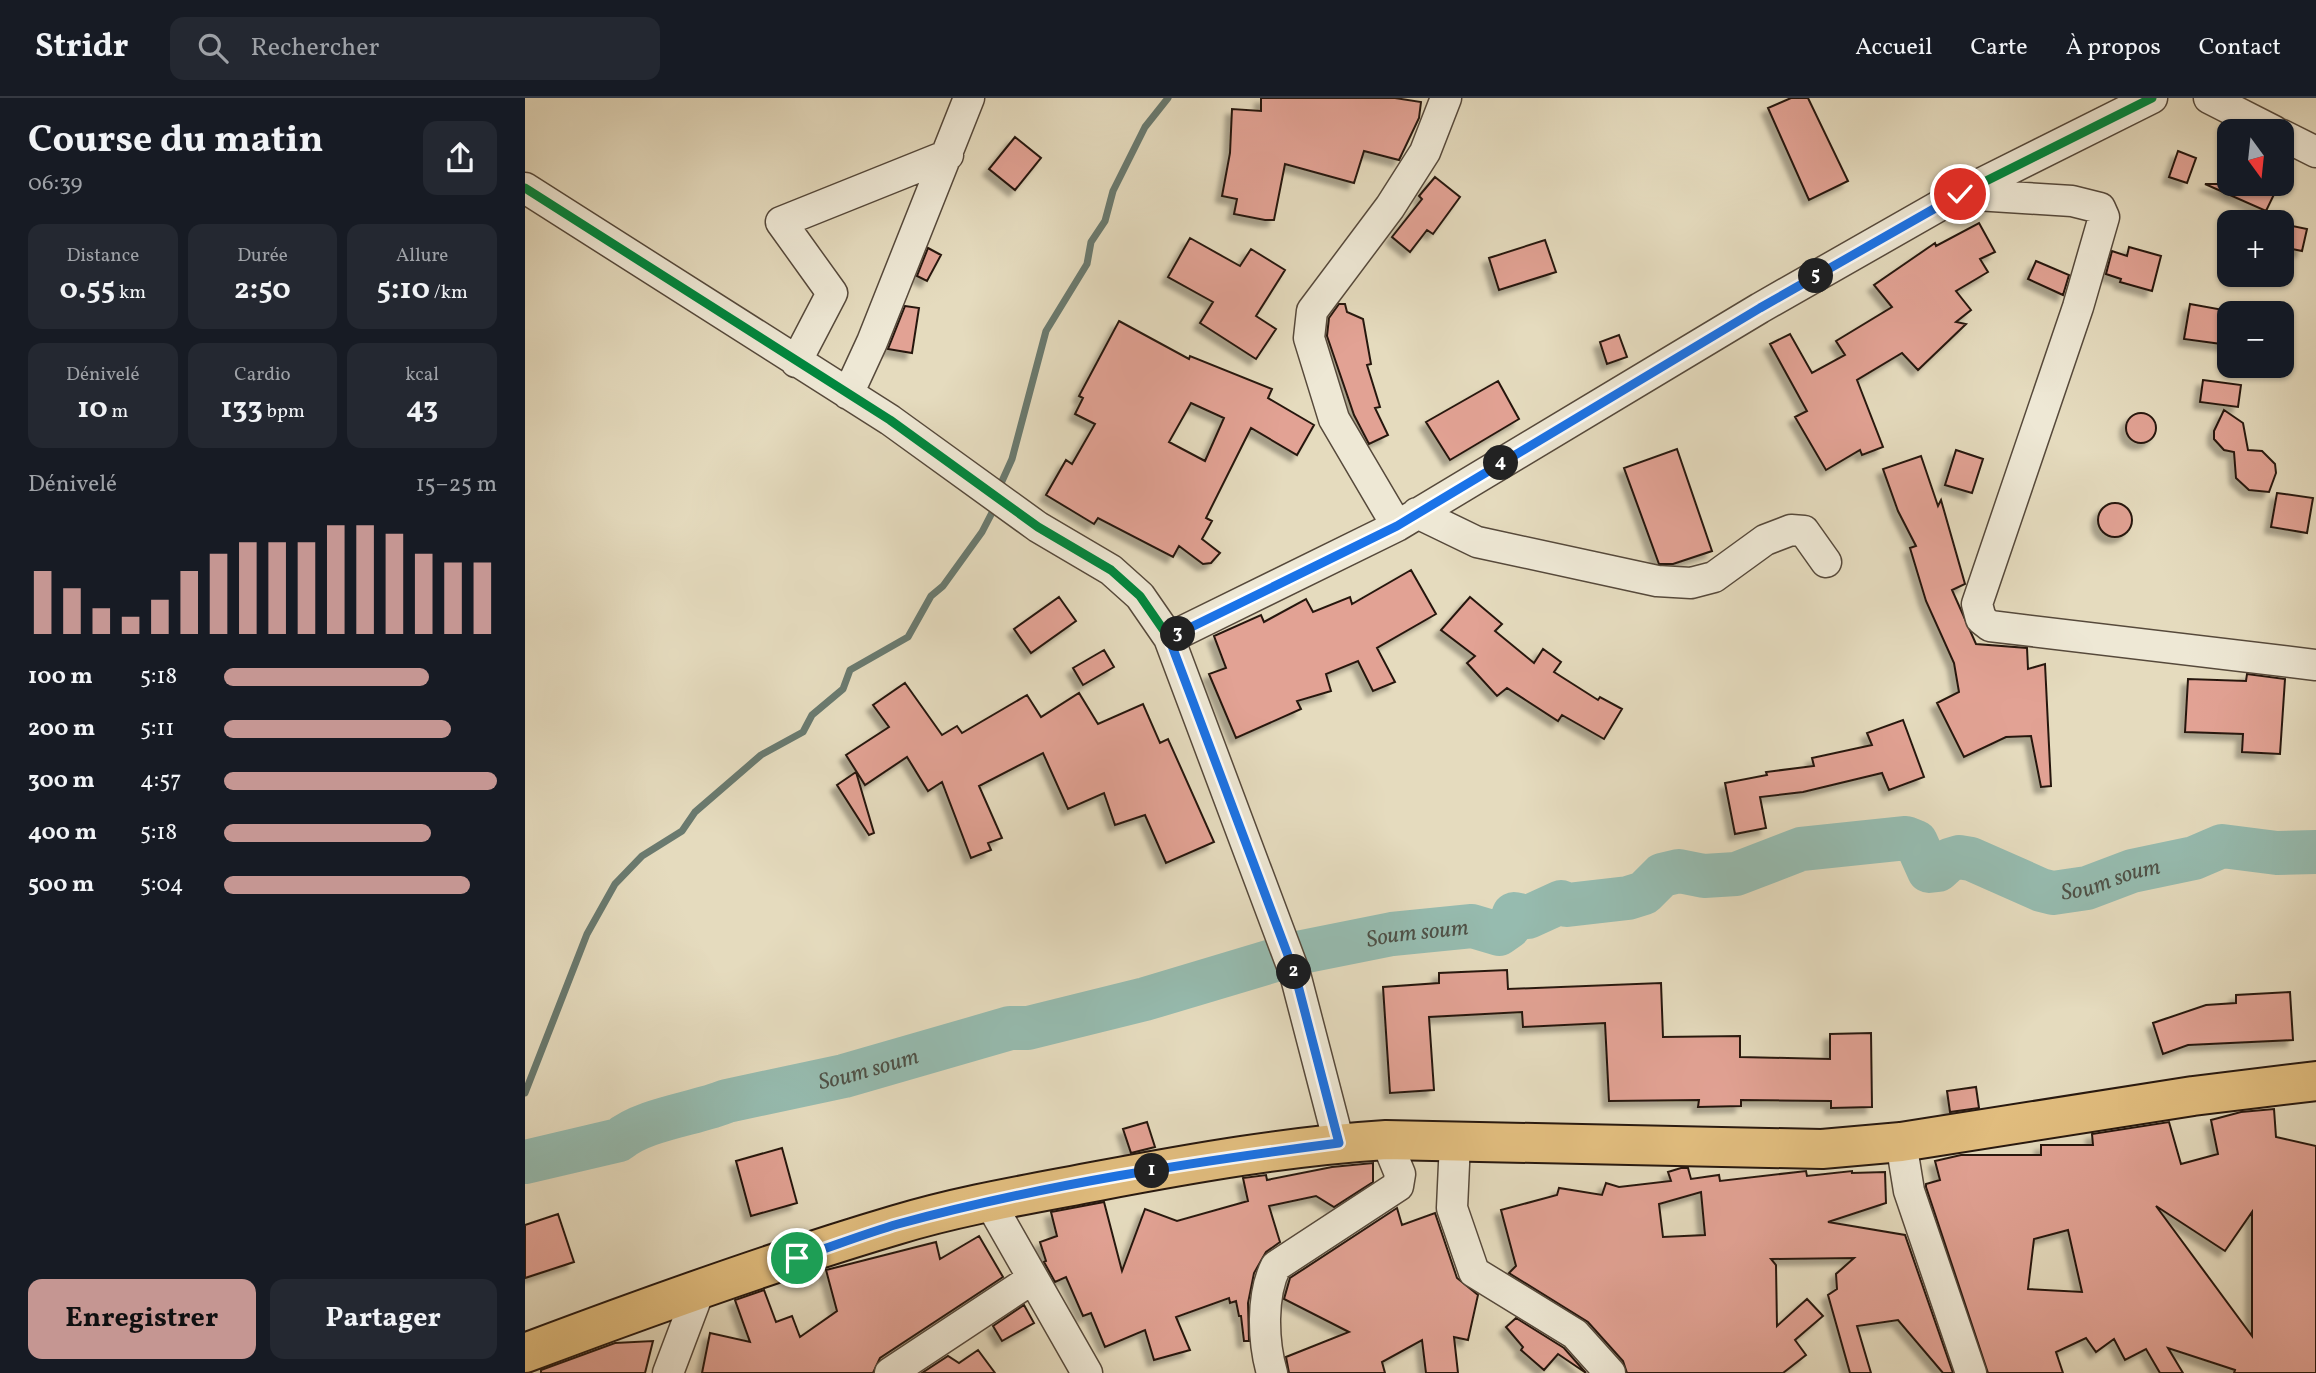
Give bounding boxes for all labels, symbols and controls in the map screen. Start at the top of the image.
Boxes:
search box [170,17,660,80]
text: Stridr [35,25,128,71]
icon: search [194,29,232,67]
text: Rechercher [250,30,379,66]
text: Accueil [1855,31,1932,65]
text: Carte [1970,31,2028,65]
text: À propos [2066,31,2161,65]
text: Contact [2199,31,2281,65]
text: Course du matin [28,115,324,168]
north arrow [2217,119,2294,196]
map controls [2217,119,2294,378]
button: share [423,121,497,195]
pin [1930,164,1990,224]
text: 06:39 [28,168,82,200]
icon: check [1941,175,1979,213]
button: + [2217,210,2294,287]
text: Distance [66,243,139,269]
text: Durée [237,243,288,269]
text: Allure [396,243,448,269]
pin: 5 [1799,258,1833,294]
text: 5 [1811,262,1820,288]
text: 0.55 [60,269,115,311]
text: 2:50 [234,269,291,311]
text: 5:10 [376,269,430,311]
text: km [115,280,146,306]
text: /km [430,280,468,306]
button: − [2217,301,2294,378]
text: Dénivelé [66,362,140,388]
text: Cardio [234,362,291,388]
text: kcal [405,362,439,388]
text: 10 [77,388,108,430]
text: 133 [220,388,263,430]
text: 43 [406,388,438,430]
text: m [108,399,128,425]
text: bpm [263,399,305,425]
pin: 4 [1483,446,1518,480]
text: 4 [1495,449,1506,475]
text: Dénivelé [28,469,117,501]
text: 15–25 m [416,469,497,501]
pin: 3 [1161,616,1195,652]
text: 3 [1173,620,1182,646]
text: 100 m [28,661,93,693]
text: 5:18 [140,661,177,693]
text: 200 m [28,713,95,745]
text: 5:11 [140,713,174,745]
text: 300 m [28,765,95,797]
text: 4:57 [140,765,181,797]
text: 400 m [28,817,97,849]
text: 5:18 [140,817,177,849]
water label: Soum soum [2059,851,2163,910]
text: 500 m [28,869,94,901]
text: 5:04 [140,869,183,901]
water label: Soum soum [1364,912,1470,957]
pin: 2 [1277,954,1311,990]
text: 2 [1289,958,1298,984]
water label: Soum soum [816,1041,923,1099]
pin: 1 [1135,1154,1169,1188]
text: 1 [1148,1157,1155,1183]
pin [767,1228,827,1288]
icon: arrive [778,1239,816,1277]
button: Enregistrer [28,1279,256,1359]
button: Partager [270,1279,497,1359]

